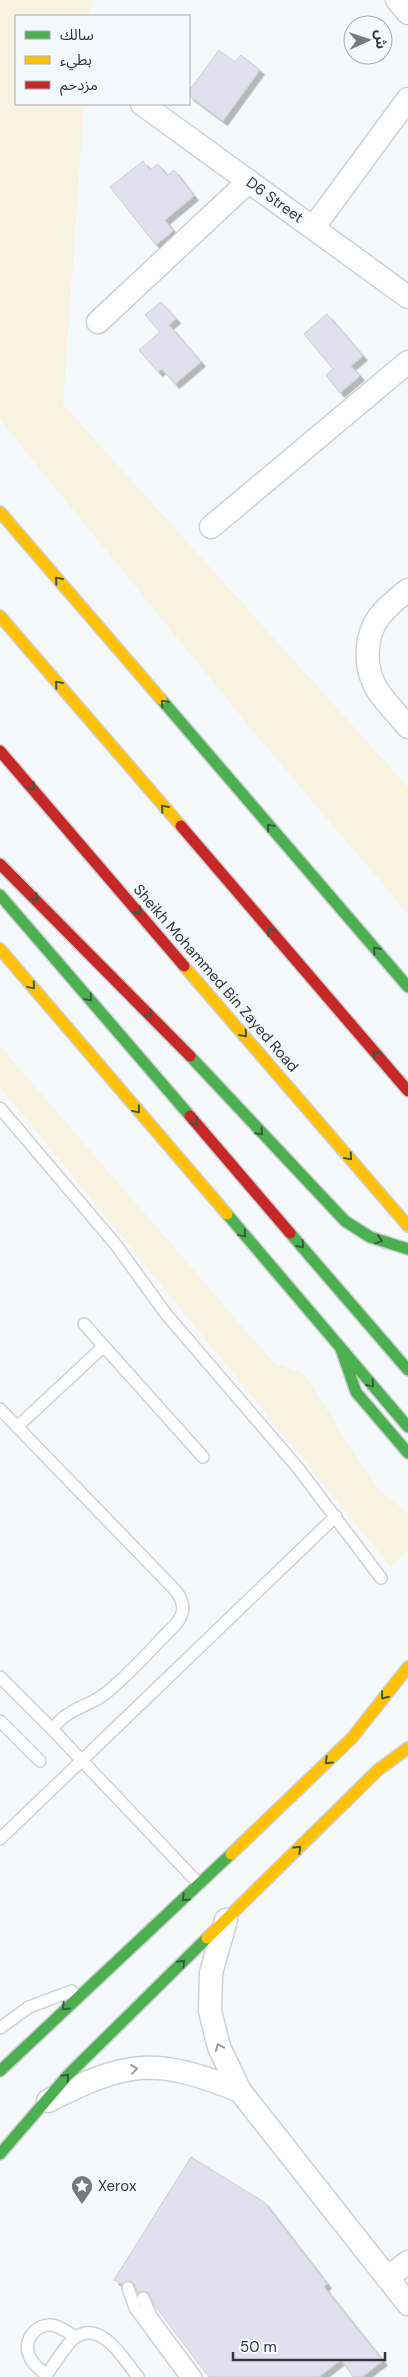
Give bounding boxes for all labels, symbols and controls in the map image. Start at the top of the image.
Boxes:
legend [15,15,190,105]
north arrow [343,15,393,65]
text: سالك [60,25,94,45]
text: ش [371,29,390,49]
text: بطيء [60,50,92,71]
text: مزدحم [60,75,98,96]
street label: D6 Street [242,172,308,228]
one-way arrow [55,577,64,586]
one-way arrow [55,681,64,690]
one-way arrow [161,700,170,709]
one-way arrow [26,782,35,791]
one-way arrow [161,804,170,813]
one-way arrow [267,823,276,832]
street label: Sheikh Mohammed Bin Zayed Road [129,880,303,1076]
one-way arrow [29,892,38,901]
one-way arrow [132,905,141,914]
one-way arrow [267,927,276,936]
one-way arrow [373,946,382,955]
one-way arrow [26,981,35,990]
one-way arrow [83,993,92,1002]
one-way arrow [143,1008,152,1017]
one-way arrow [238,1028,246,1037]
one-way arrow [374,1051,382,1060]
one-way arrow [131,1104,140,1113]
one-way arrow [189,1116,198,1125]
one-way arrow [254,1126,263,1135]
one-way arrow [344,1152,353,1161]
one-way arrow [237,1228,246,1237]
one-way arrow [374,1234,383,1244]
one-way arrow [295,1239,304,1248]
one-way arrow [365,1378,374,1387]
one-way arrow [382,1690,390,1699]
one-way arrow [324,1755,333,1764]
one-way arrow [292,1846,301,1855]
one-way arrow [182,1892,191,1901]
one-way arrow [176,1960,185,1969]
one-way arrow [62,2002,71,2011]
one-way arrow [215,2043,226,2052]
one-way arrow [130,2064,138,2075]
one-way arrow [60,2074,69,2083]
place icon: Xerox [70,2174,94,2205]
place label: Xerox [98,2176,137,2196]
scale bar [233,2330,386,2362]
text: 50 m [240,2337,277,2357]

